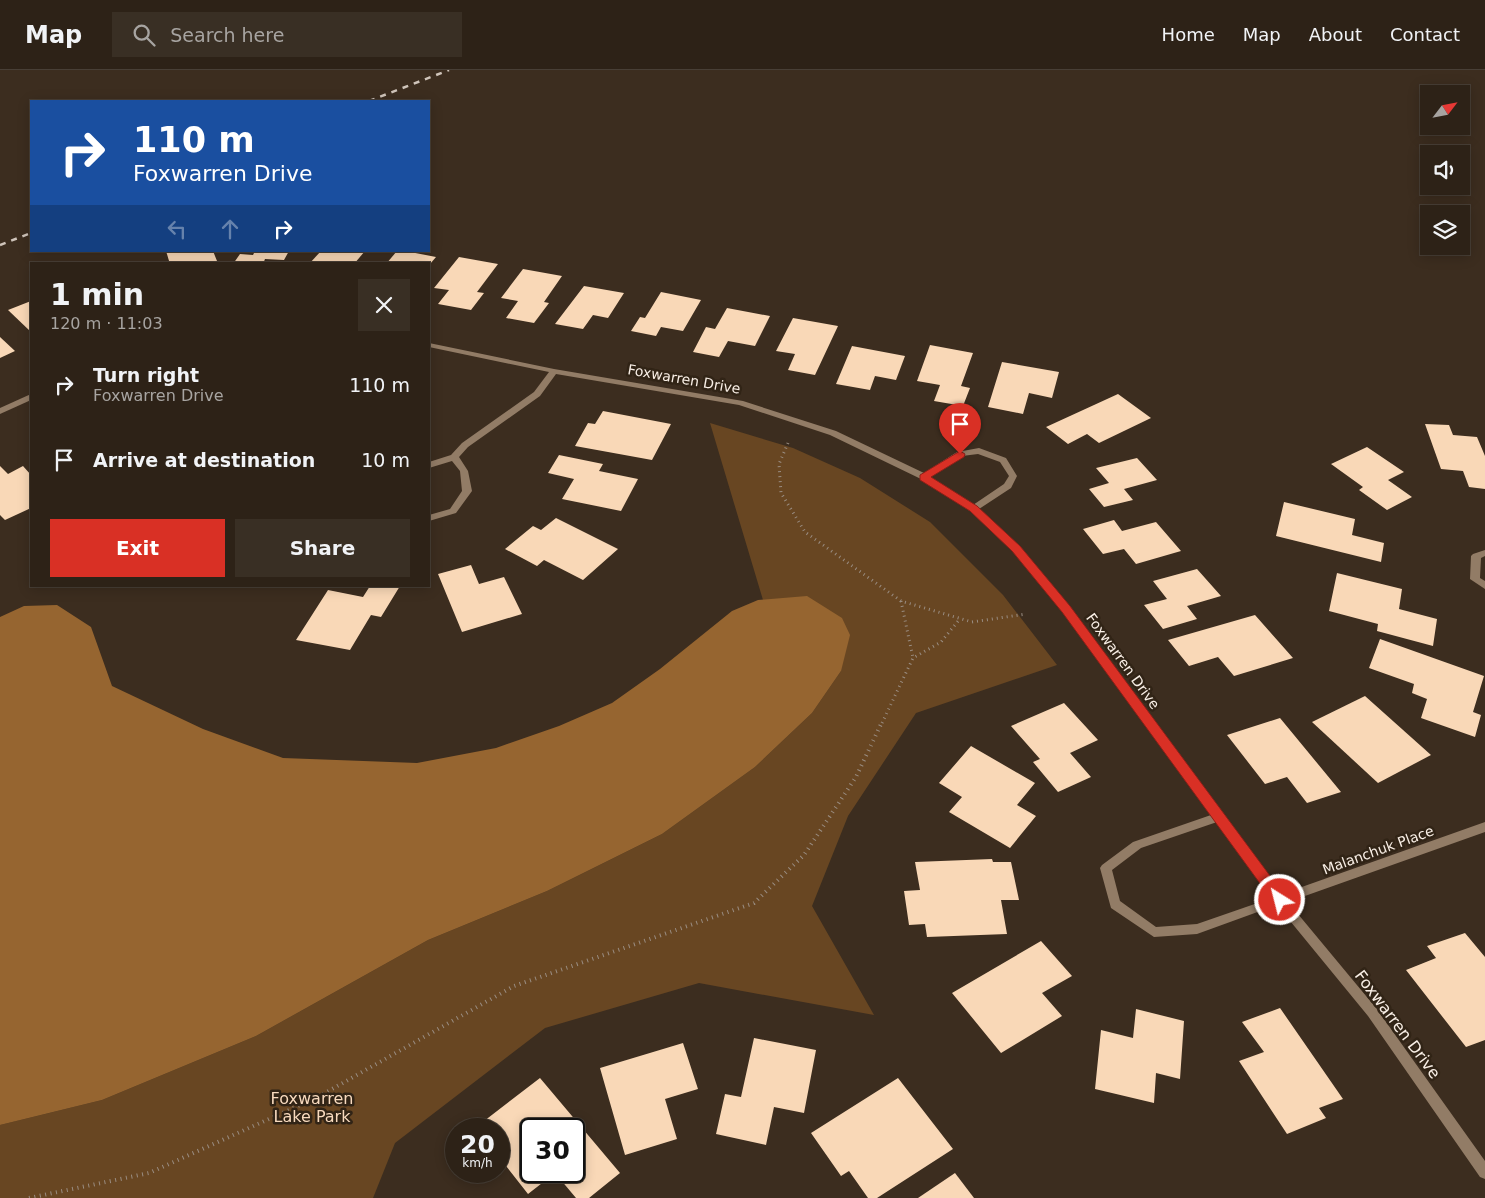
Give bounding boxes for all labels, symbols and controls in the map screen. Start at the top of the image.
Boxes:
search box [112,12,462,57]
text: Map [25,21,82,49]
icon: search [130,21,158,49]
text: Search here [170,24,284,46]
text: Home [1162,24,1215,45]
text: Map [1243,24,1281,45]
text: About [1309,24,1362,45]
text: Contact [1390,24,1460,45]
north arrow [1420,85,1470,135]
map controls [1420,85,1470,255]
icon: right [50,120,115,185]
text: 110 m [133,120,255,160]
button: sound [1420,145,1470,195]
text: Foxwarren Drive [133,161,313,186]
button: layers [1420,205,1470,255]
icon: left [163,215,191,243]
icon: ahead [216,215,244,243]
icon: right [269,215,297,243]
text: 1 min [50,277,144,312]
button: close [358,279,410,331]
text: 120 m · 11:03 [50,314,163,333]
street label: Foxwarren Drive [626,361,742,397]
text: Turn right [93,364,199,386]
icon: right [50,371,78,399]
text: 110 m [349,374,410,396]
text: Foxwarren Drive [93,386,224,405]
pin [939,403,981,454]
icon: arrive [946,410,974,438]
icon: arrive [50,446,78,474]
text: Arrive at destination [93,449,315,471]
text: 10 m [361,449,410,471]
button: Exit [50,519,225,577]
button: Share [235,519,410,577]
street label: Foxwarren Drive [1083,610,1163,712]
street label: Malanchuk Place [1320,822,1436,878]
position arrow [1253,873,1305,925]
street label: Foxwarren Drive [1351,966,1444,1082]
park label: Foxwarren Lake Park [271,1089,353,1126]
speed limit sign: 30 [520,1118,585,1183]
text: 20 [460,1130,495,1159]
text: km/h [462,1156,493,1170]

